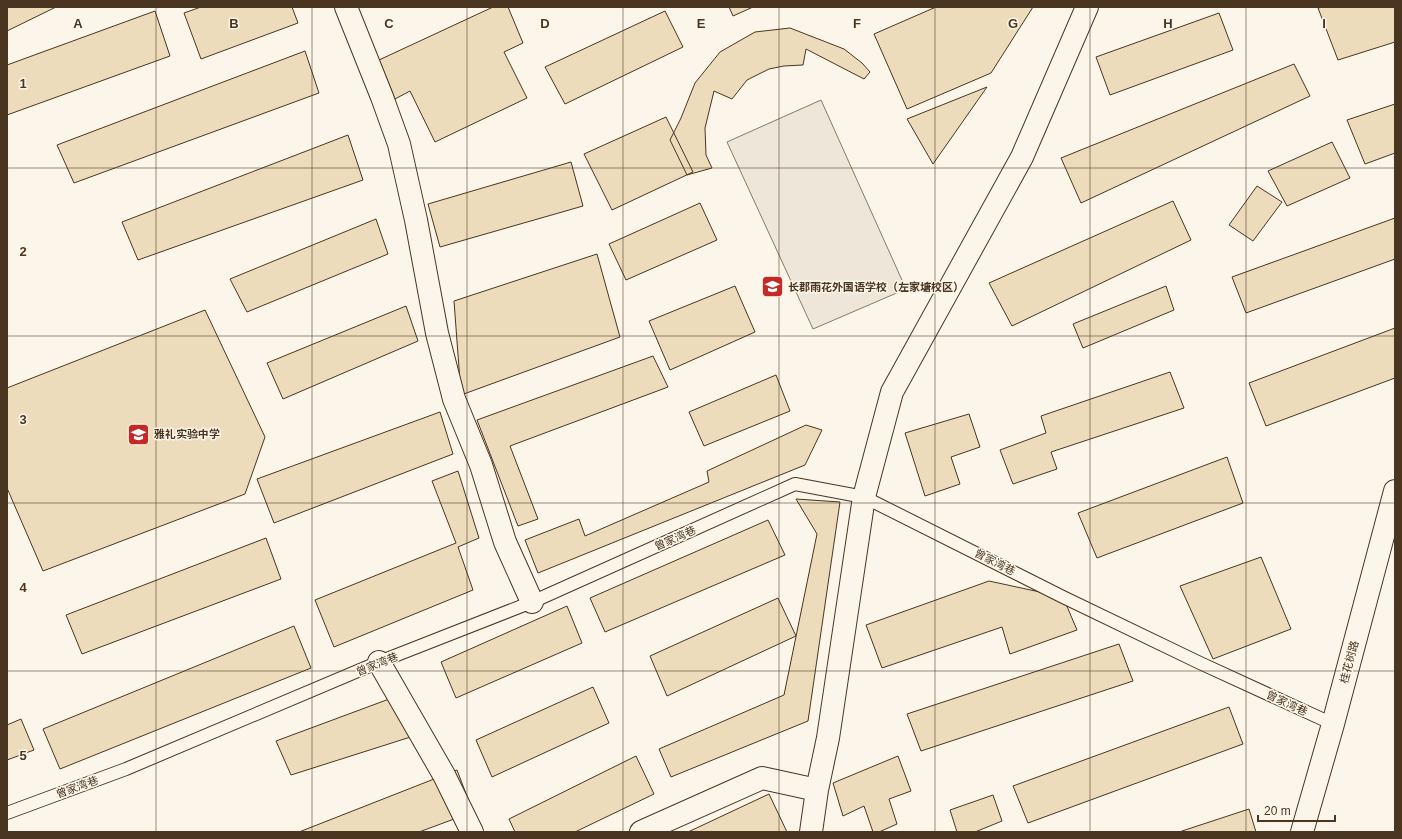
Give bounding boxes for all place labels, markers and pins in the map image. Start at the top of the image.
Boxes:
school or university icon: 长郡雨花外国语学校（左家塘校区） [760,274,786,300]
place label: 长郡雨花外国语学校（左家塘校区） [788,281,964,293]
school or university icon: 雅礼实验中学 [125,421,151,447]
place label: 雅礼实验中学 [154,428,220,440]

